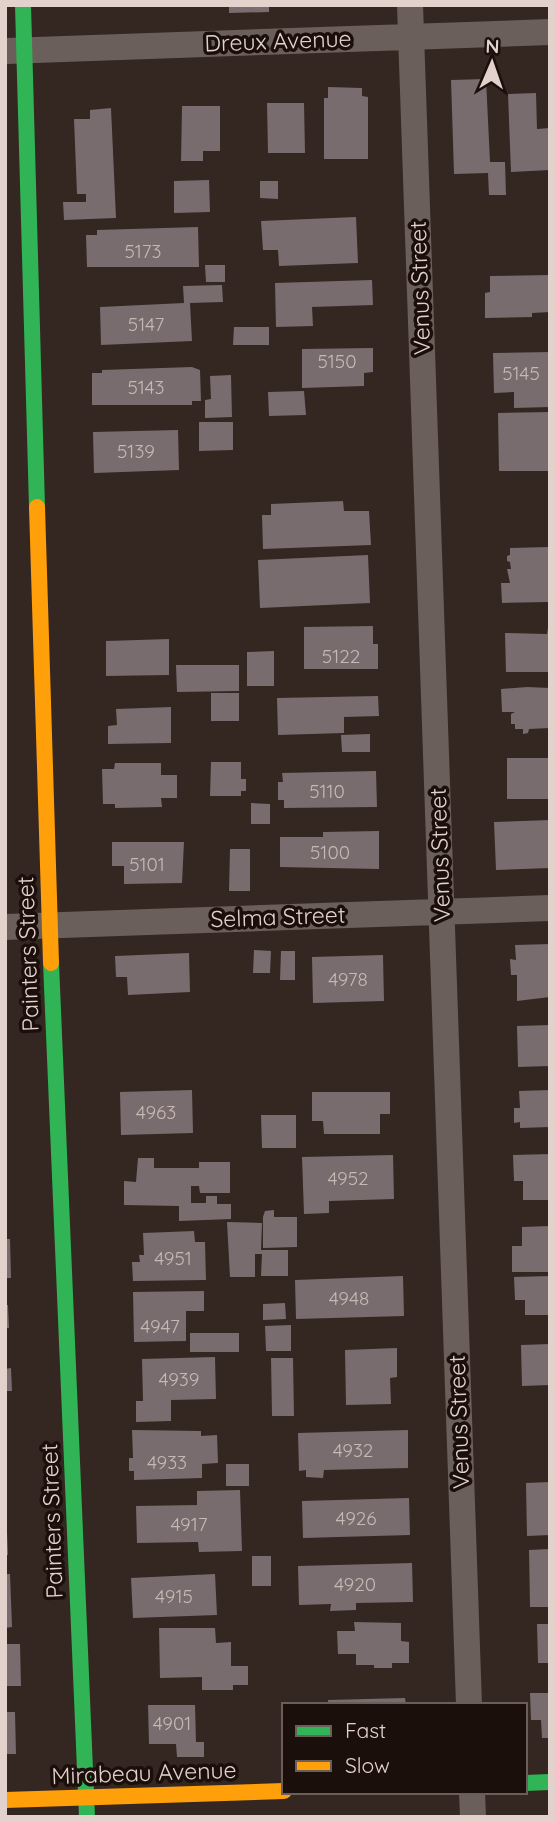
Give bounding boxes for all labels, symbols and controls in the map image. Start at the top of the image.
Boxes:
street label: Dreux Avenue [204,23,352,58]
north arrow [457,28,527,98]
text: N [485,34,500,58]
street label: Venus Street [403,220,436,356]
house number: 5173 [124,239,162,263]
house number: 5147 [128,312,164,336]
house number: 5150 [317,349,357,373]
house number: 5145 [502,361,540,385]
house number: 5143 [127,375,165,399]
house number: 5139 [117,439,155,463]
house number: 5122 [322,644,360,668]
house number: 5110 [309,779,345,803]
street label: Venus Street [423,787,456,923]
house number: 5100 [310,840,350,864]
house number: 5101 [129,852,165,876]
street label: Painters Street [10,876,45,1032]
street label: Selma Street [210,900,346,933]
house number: 4978 [328,967,368,991]
house number: 4963 [136,1100,176,1124]
house number: 4952 [327,1166,369,1190]
house number: 4951 [154,1246,192,1270]
house number: 4948 [329,1286,369,1310]
house number: 4947 [140,1314,180,1338]
street label: Venus Street [442,1354,475,1490]
house number: 4939 [159,1367,199,1391]
house number: 4932 [333,1438,373,1462]
street label: Painters Street [34,1443,69,1599]
house number: 4933 [147,1450,187,1474]
house number: 4926 [336,1506,376,1530]
house number: 4917 [170,1512,208,1536]
house number: 4920 [334,1572,376,1596]
house number: 4915 [155,1584,193,1608]
legend [282,1703,527,1794]
house number: 4901 [153,1711,191,1735]
text: Fast [345,1717,386,1743]
text: Slow [345,1752,390,1778]
street label: Mirabeau Avenue [51,1755,237,1790]

